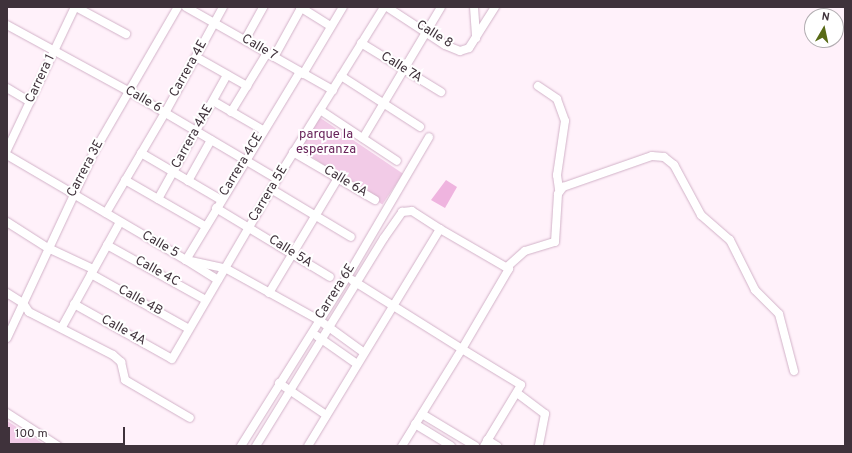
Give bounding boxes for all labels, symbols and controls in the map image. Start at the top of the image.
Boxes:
north arrow [804,8,844,48]
text: N [821,10,831,25]
street label: Calle 8 [413,18,455,52]
street label: Calle 7 [238,32,280,64]
street label: Carrera 4E [167,38,211,100]
street label: Calle 7A [377,49,425,87]
street label: Carrera 1 [23,52,59,106]
street label: Calle 6 [122,83,164,117]
street label: Carrera 4AE [169,102,217,172]
park label: parque la esperanza [296,128,356,159]
street label: Carrera 4CE [217,131,267,199]
street label: Carrera 3E [64,138,108,200]
street label: Carrera 5E [246,163,292,225]
street label: Calle 6A [320,163,370,201]
street label: Calle 5 [139,228,181,262]
street label: Calle 5A [265,232,315,272]
street label: Calle 4C [132,253,182,291]
street label: Carrera 6E [313,261,359,323]
street label: Calle 4B [115,282,165,320]
street label: Calle 4A [98,312,148,350]
scale bar [10,419,127,445]
text: 100 m [15,426,48,442]

